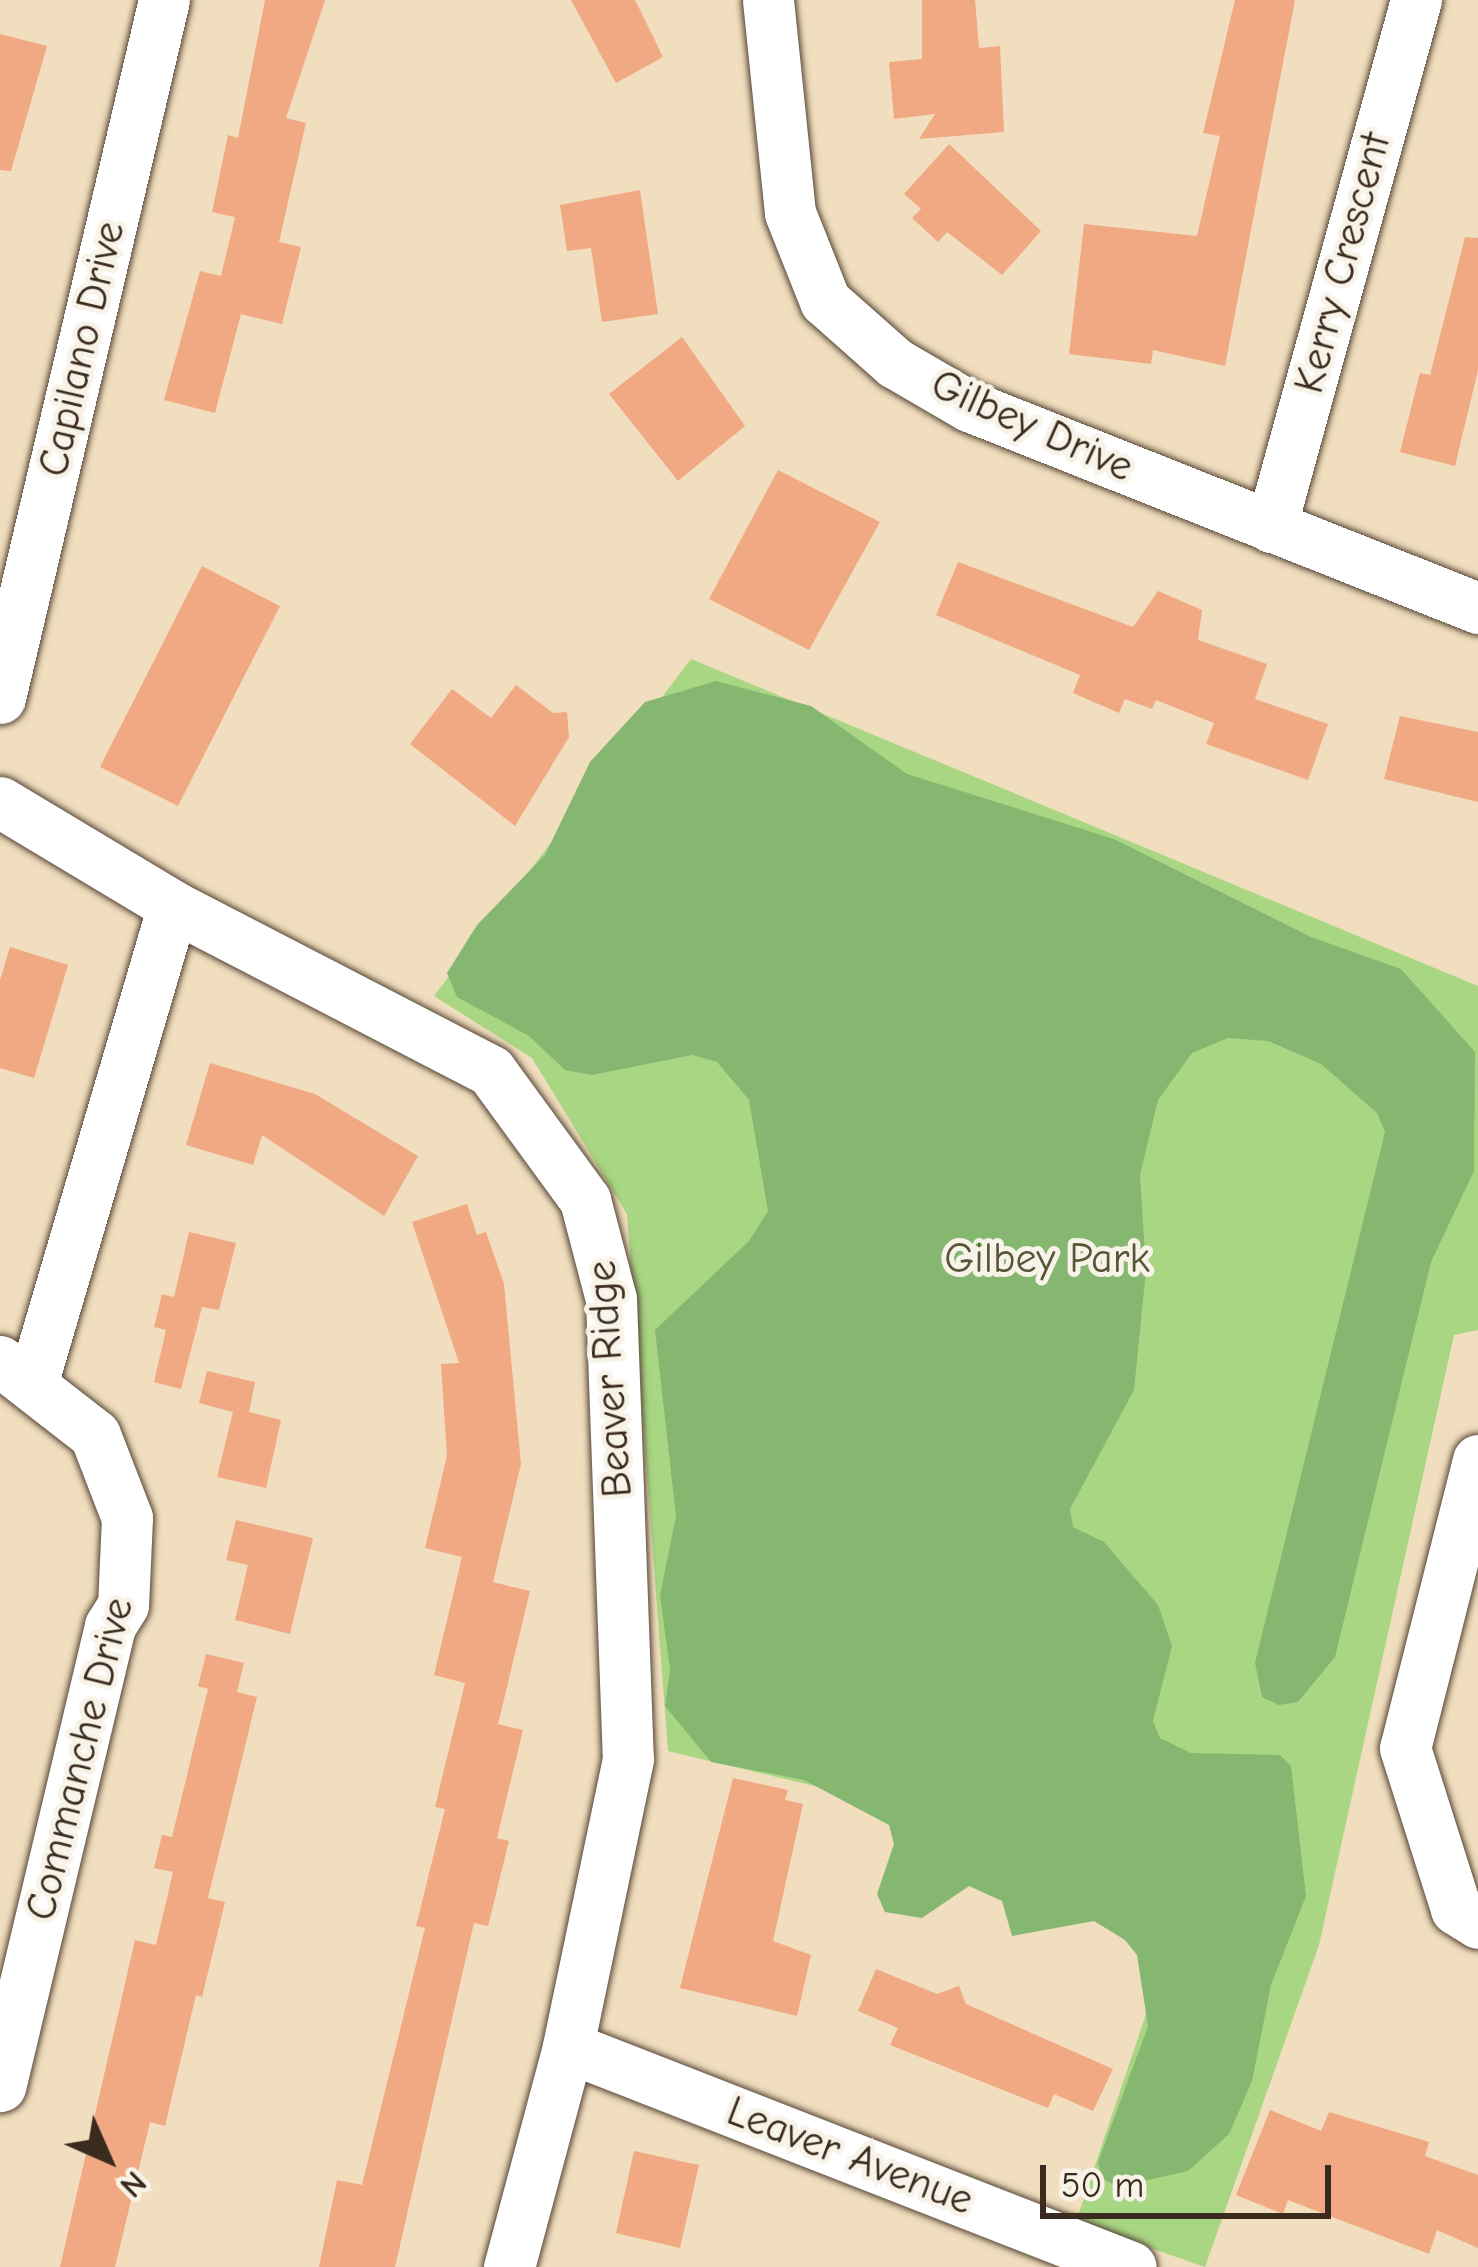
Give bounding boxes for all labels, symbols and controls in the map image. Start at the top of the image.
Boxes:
street label: Kerry Crescent [1284,127,1402,399]
street label: Capilano Drive [28,217,136,481]
street label: Gilbey Drive [923,359,1141,493]
park label: Gilbey Park [944,1234,1150,1284]
street label: Beaver Ridge [577,1259,643,1499]
street label: Commanche Drive [16,1593,144,1925]
street label: Leaver Avenue [720,2086,980,2226]
north arrow [48,2099,168,2219]
scale bar [1046,2141,1337,2215]
text: N [112,2163,155,2206]
text: 50 m [1061,2165,1144,2206]

